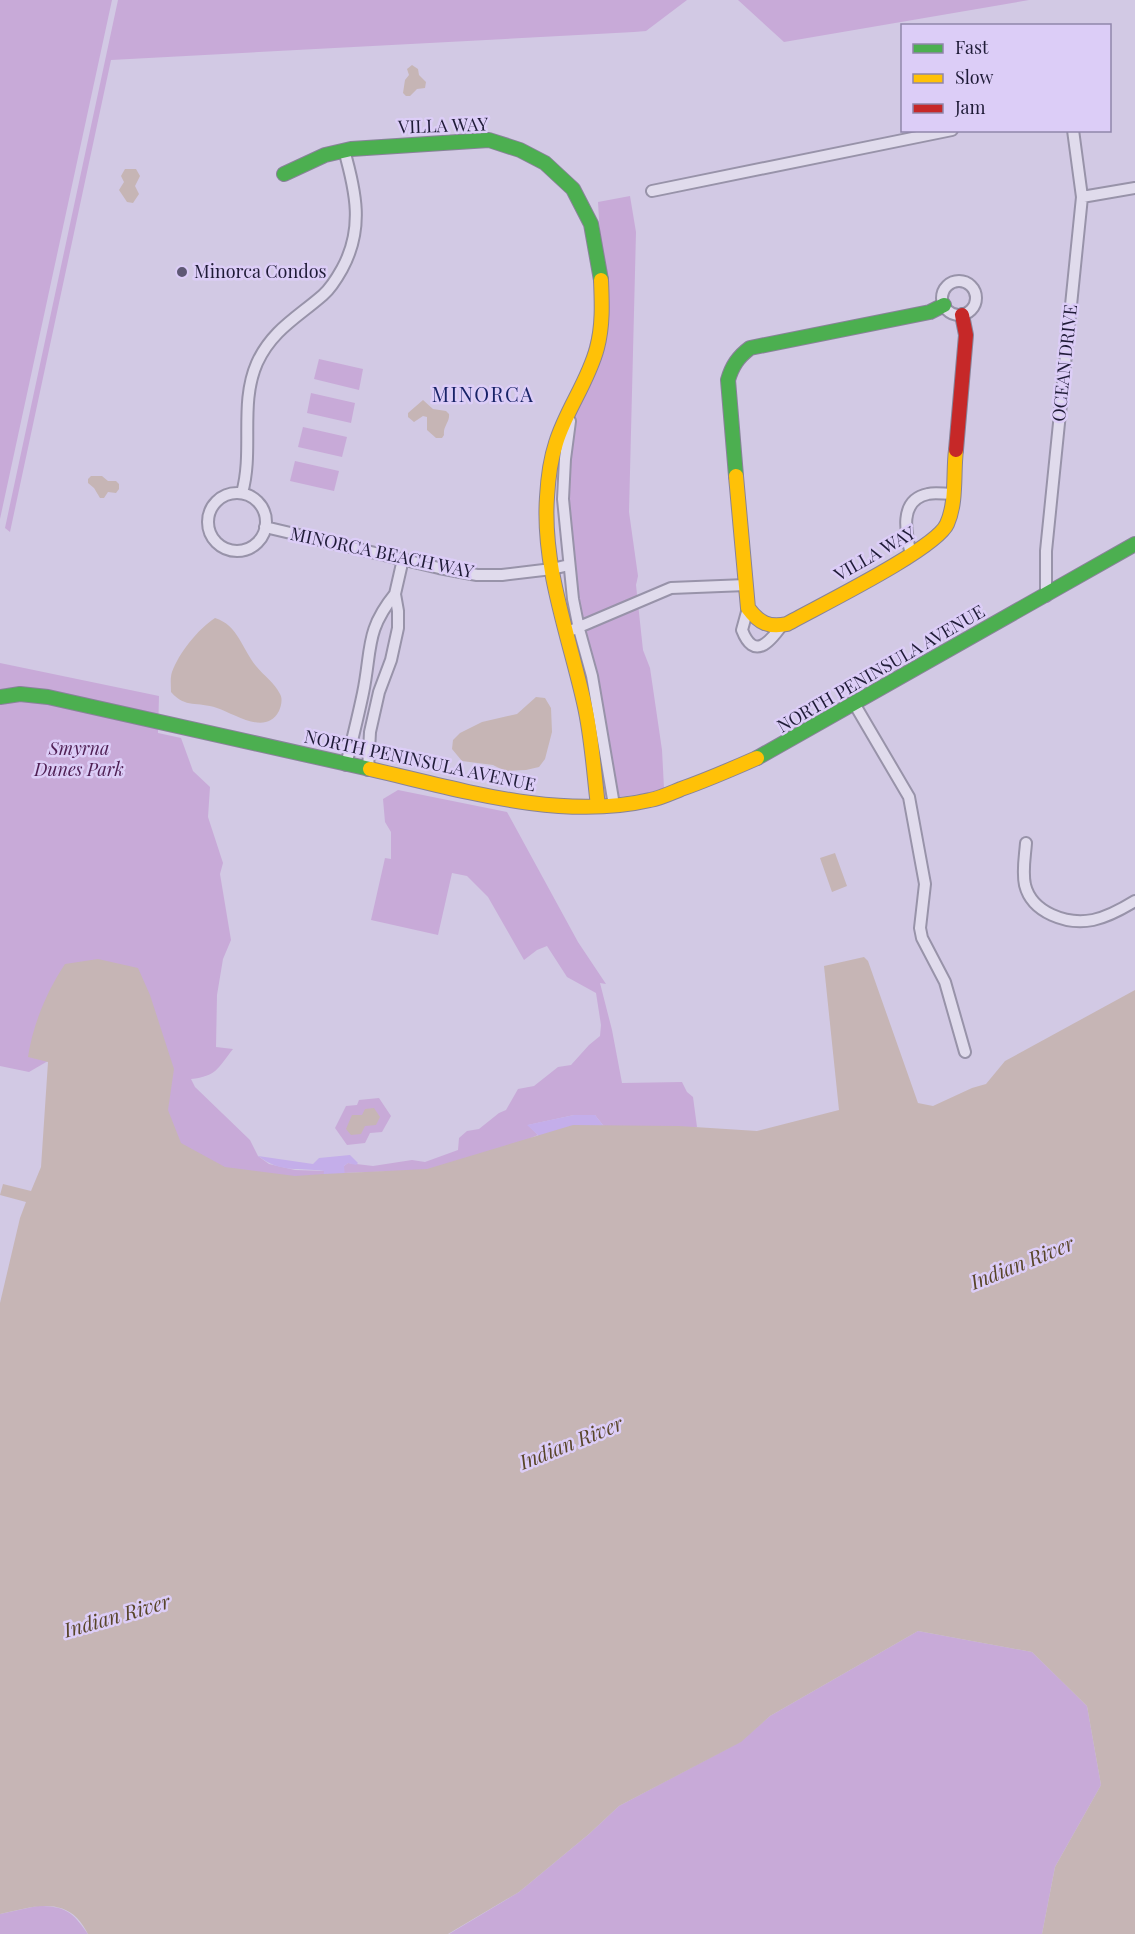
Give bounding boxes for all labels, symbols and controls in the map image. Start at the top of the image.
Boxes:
legend [901,24,1111,132]
text: Fast [955,35,989,59]
text: Slow [955,65,993,89]
text: Jam [954,95,985,119]
street label: VILLA WAY [396,111,489,139]
place label: Minorca Condos [194,259,327,283]
marker: Minorca Condos [175,265,189,279]
street label: OCEAN DRIVE [1046,303,1082,423]
district label: MINORCA [432,380,534,407]
street label: VILLA WAY [829,520,920,587]
street label: MINORCA BEACH WAY [288,521,476,583]
street label: NORTH PENINSULA AVENUE [772,599,989,738]
street label: NORTH PENINSULA AVENUE [302,724,538,796]
park label: Smyrna Dunes Park [33,736,124,781]
water label: Indian River [965,1228,1079,1295]
water label: Indian River [514,1408,628,1475]
water label: Indian River [59,1586,174,1643]

